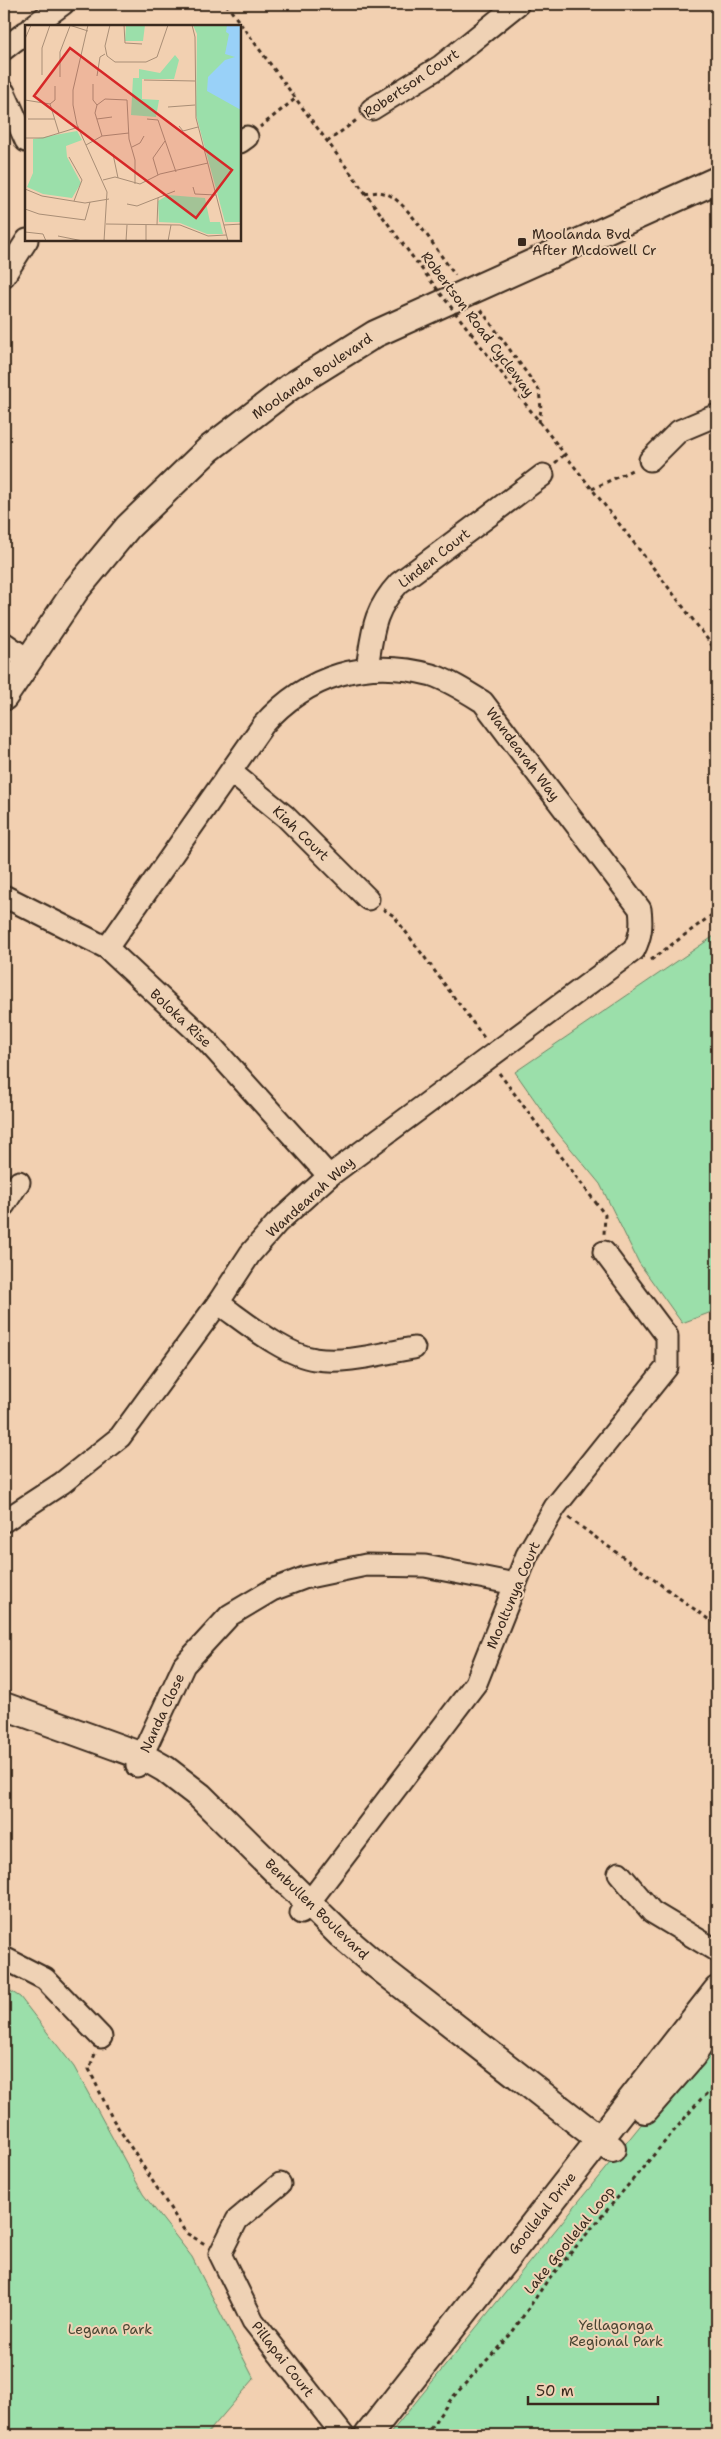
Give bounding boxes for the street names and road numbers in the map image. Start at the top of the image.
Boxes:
street label: Robertson Court [360,44,462,122]
street label: Robertson Road Cycleway [417,248,539,400]
street label: Moolanda Boulevard [248,329,376,423]
street label: Linden Court [394,524,474,592]
street label: Wandearah Way [482,704,564,804]
street label: Kiah Court [269,802,333,864]
street label: Boloka Rise [146,985,216,1051]
street label: Wandearah Way [262,1153,358,1241]
street label: Mooltunya Court [482,1539,544,1651]
street label: Nanda Close [136,1670,188,1756]
street label: Benbullen Boulevard [261,1855,373,1963]
street label: Goollelal Drive [504,2168,580,2258]
street label: Lake Goollelal Loop [520,2182,618,2298]
street label: Pillapai Court [248,2317,318,2401]

